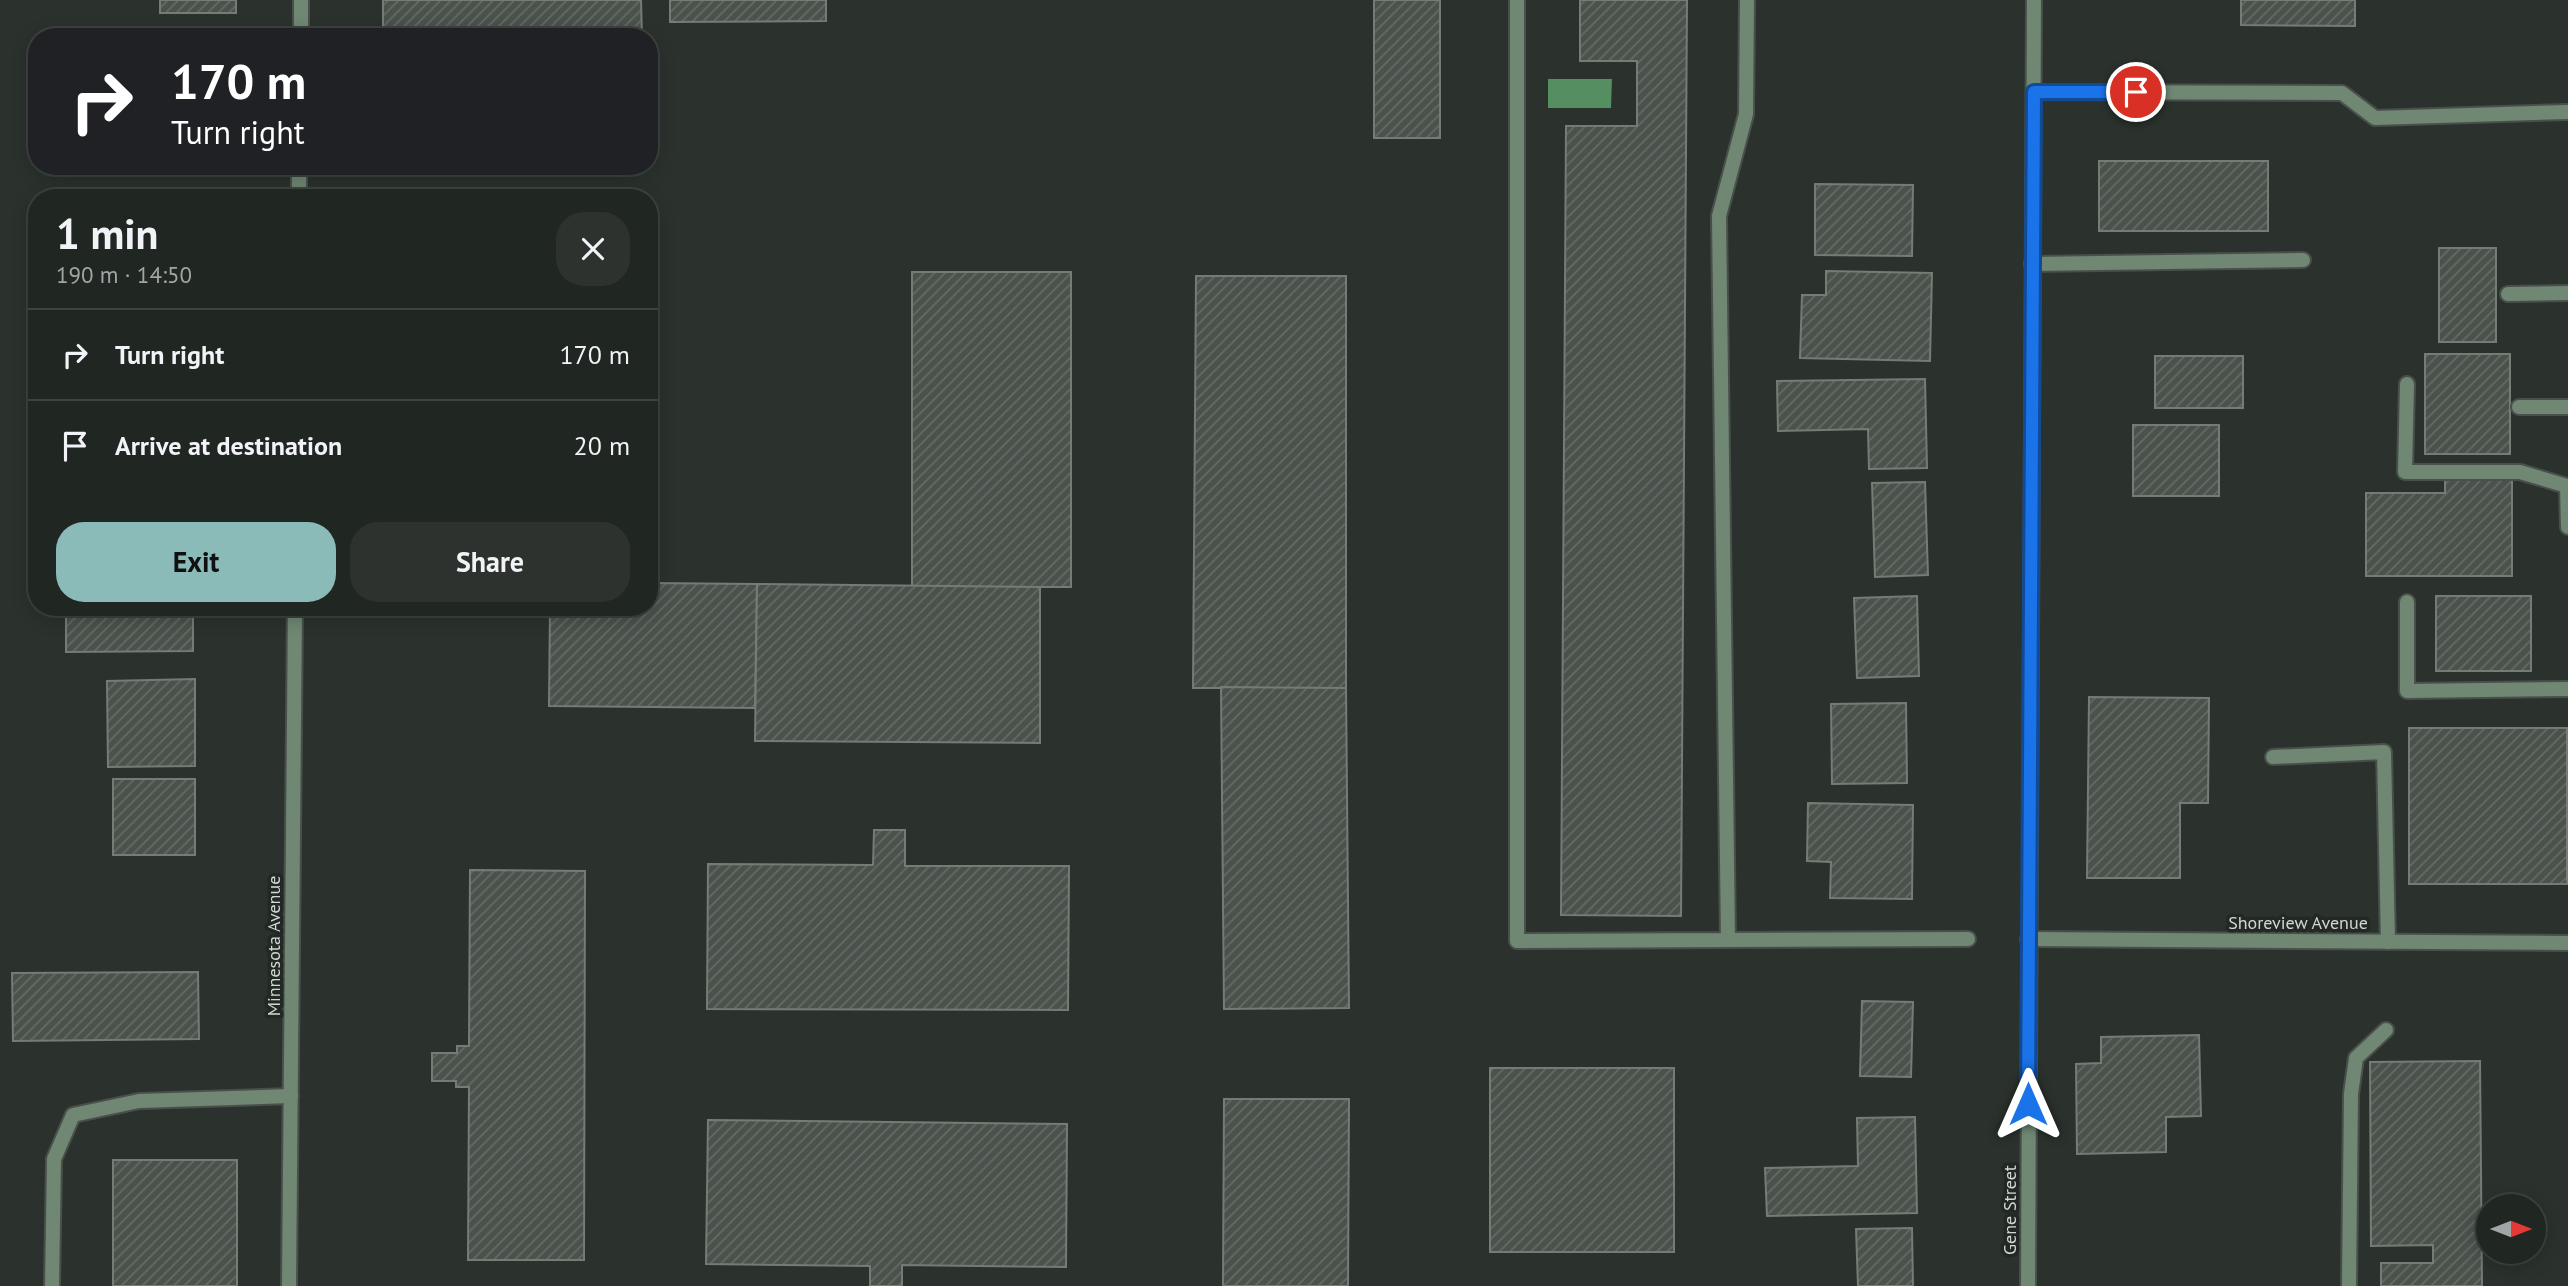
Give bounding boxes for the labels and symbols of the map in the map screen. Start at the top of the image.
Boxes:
pin [2106,62,2166,122]
street label: Minnesota Avenue [262,876,285,1016]
street label: Shoreview Avenue [2228,911,2368,934]
position arrow [1991,1067,2065,1141]
street label: Gene Street [1998,1165,2021,1255]
north arrow [2476,1194,2546,1264]

